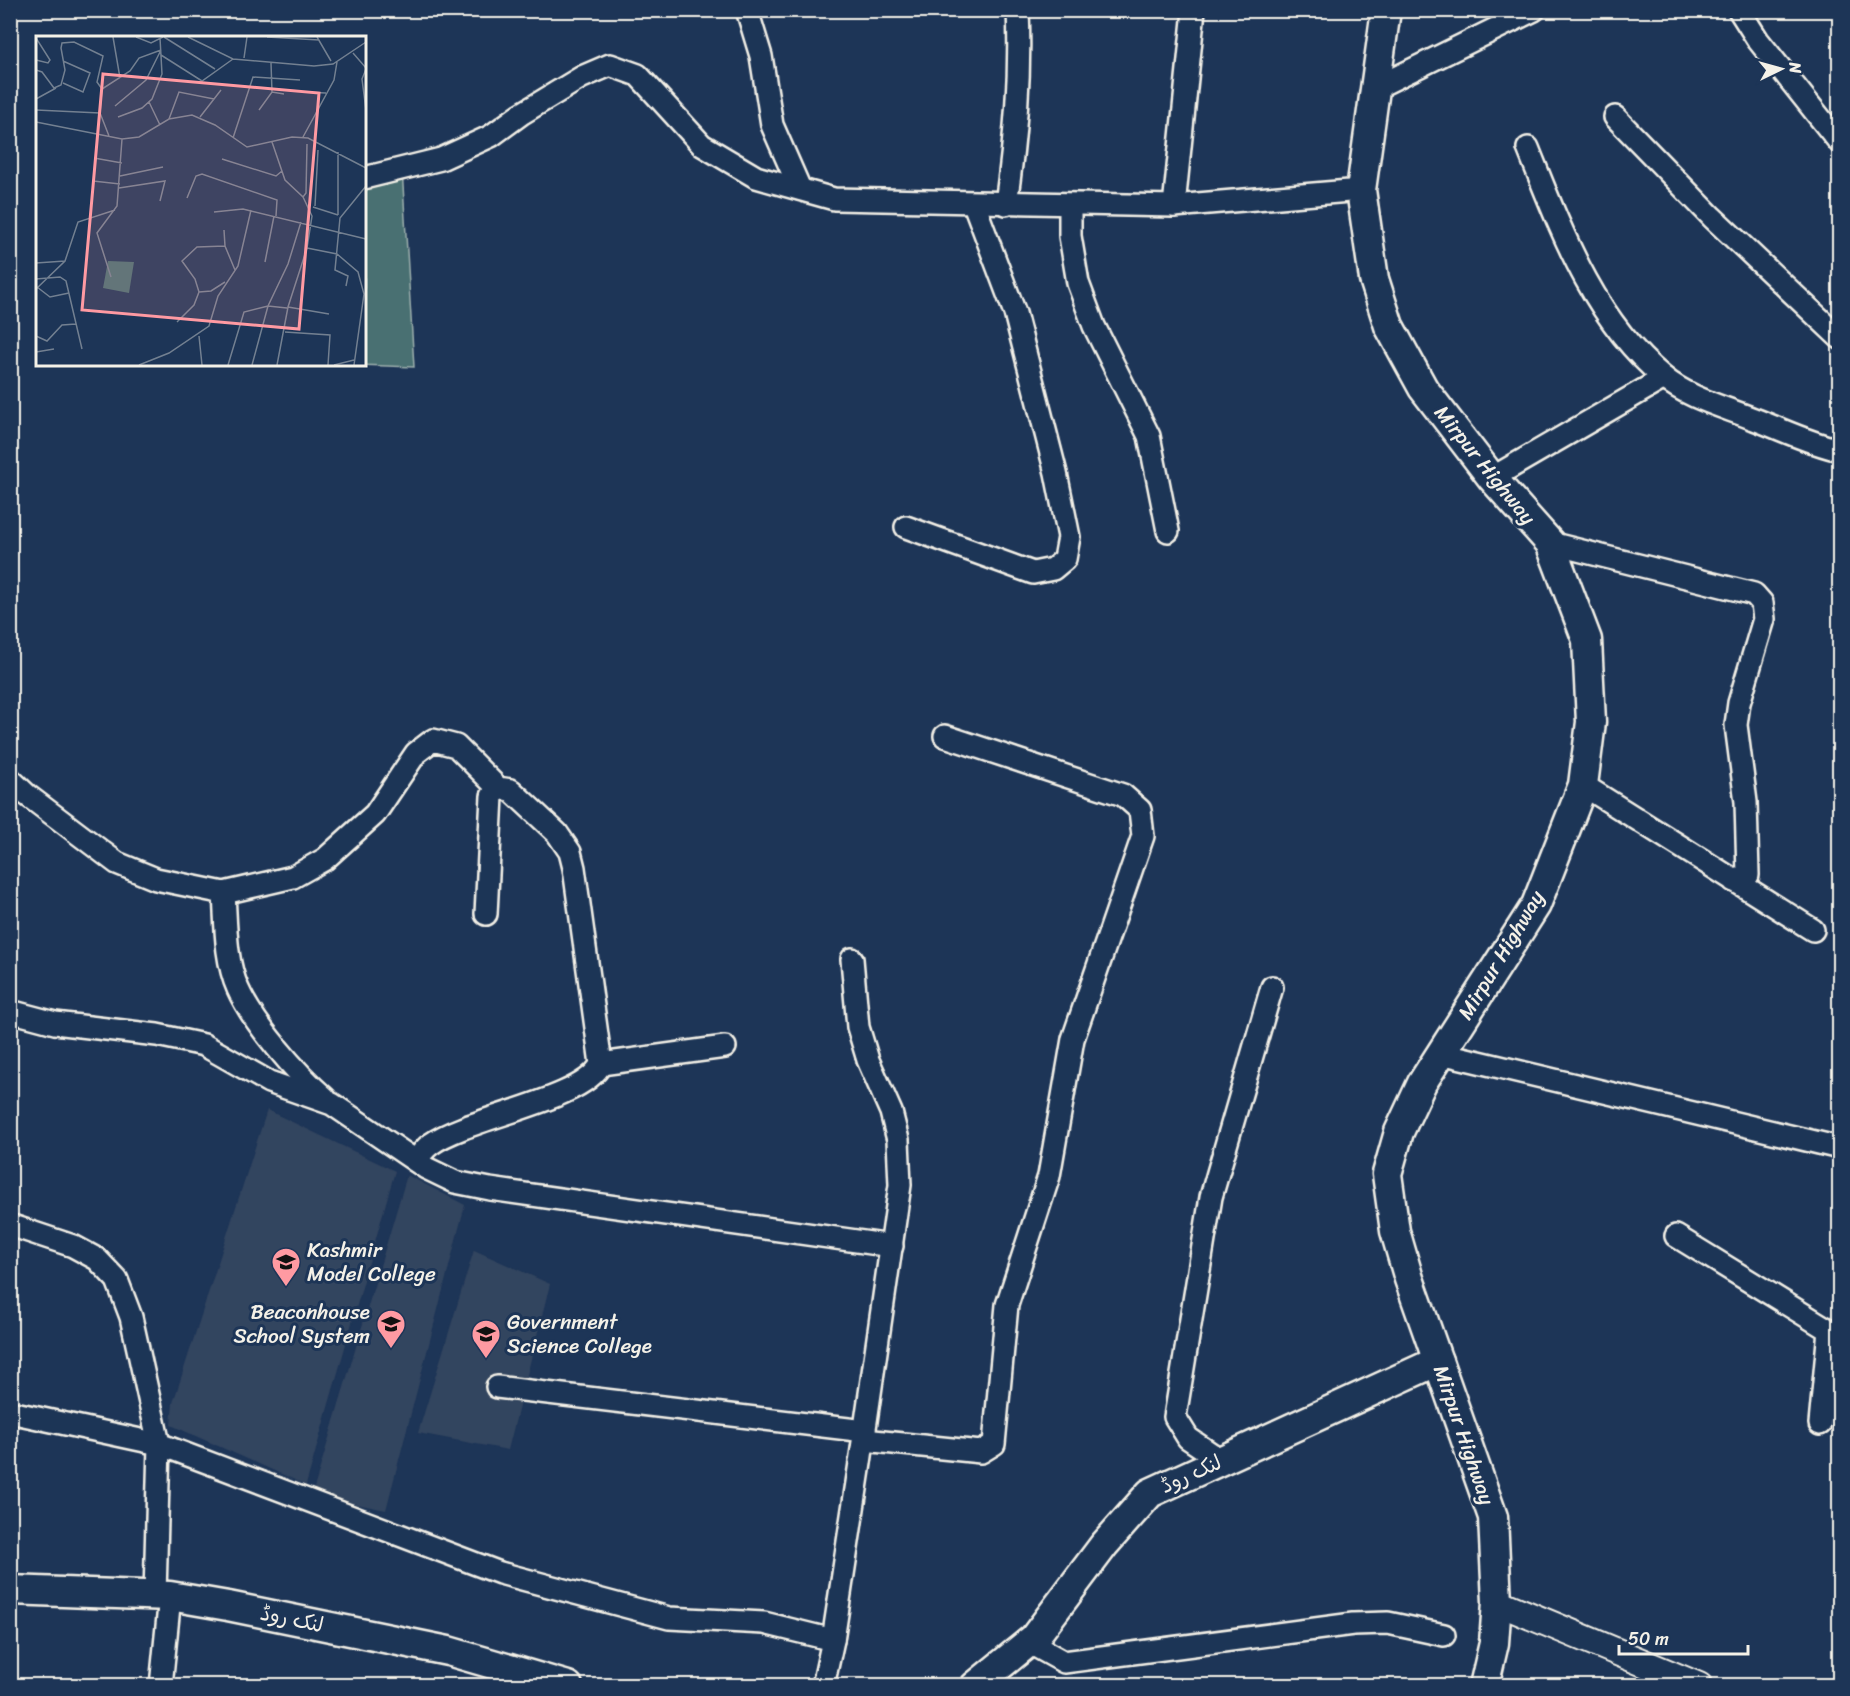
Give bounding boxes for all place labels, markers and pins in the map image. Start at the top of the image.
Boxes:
place label: Kashmir Model College [307,1231,436,1293]
school or university icon: Kashmir Model College [270,1246,302,1288]
place label: Beaconhouse School System [233,1293,370,1355]
place label: Government Science College [507,1303,652,1365]
school or university icon: Beaconhouse School System [375,1308,407,1350]
school or university icon: Government Science College [470,1318,502,1360]

